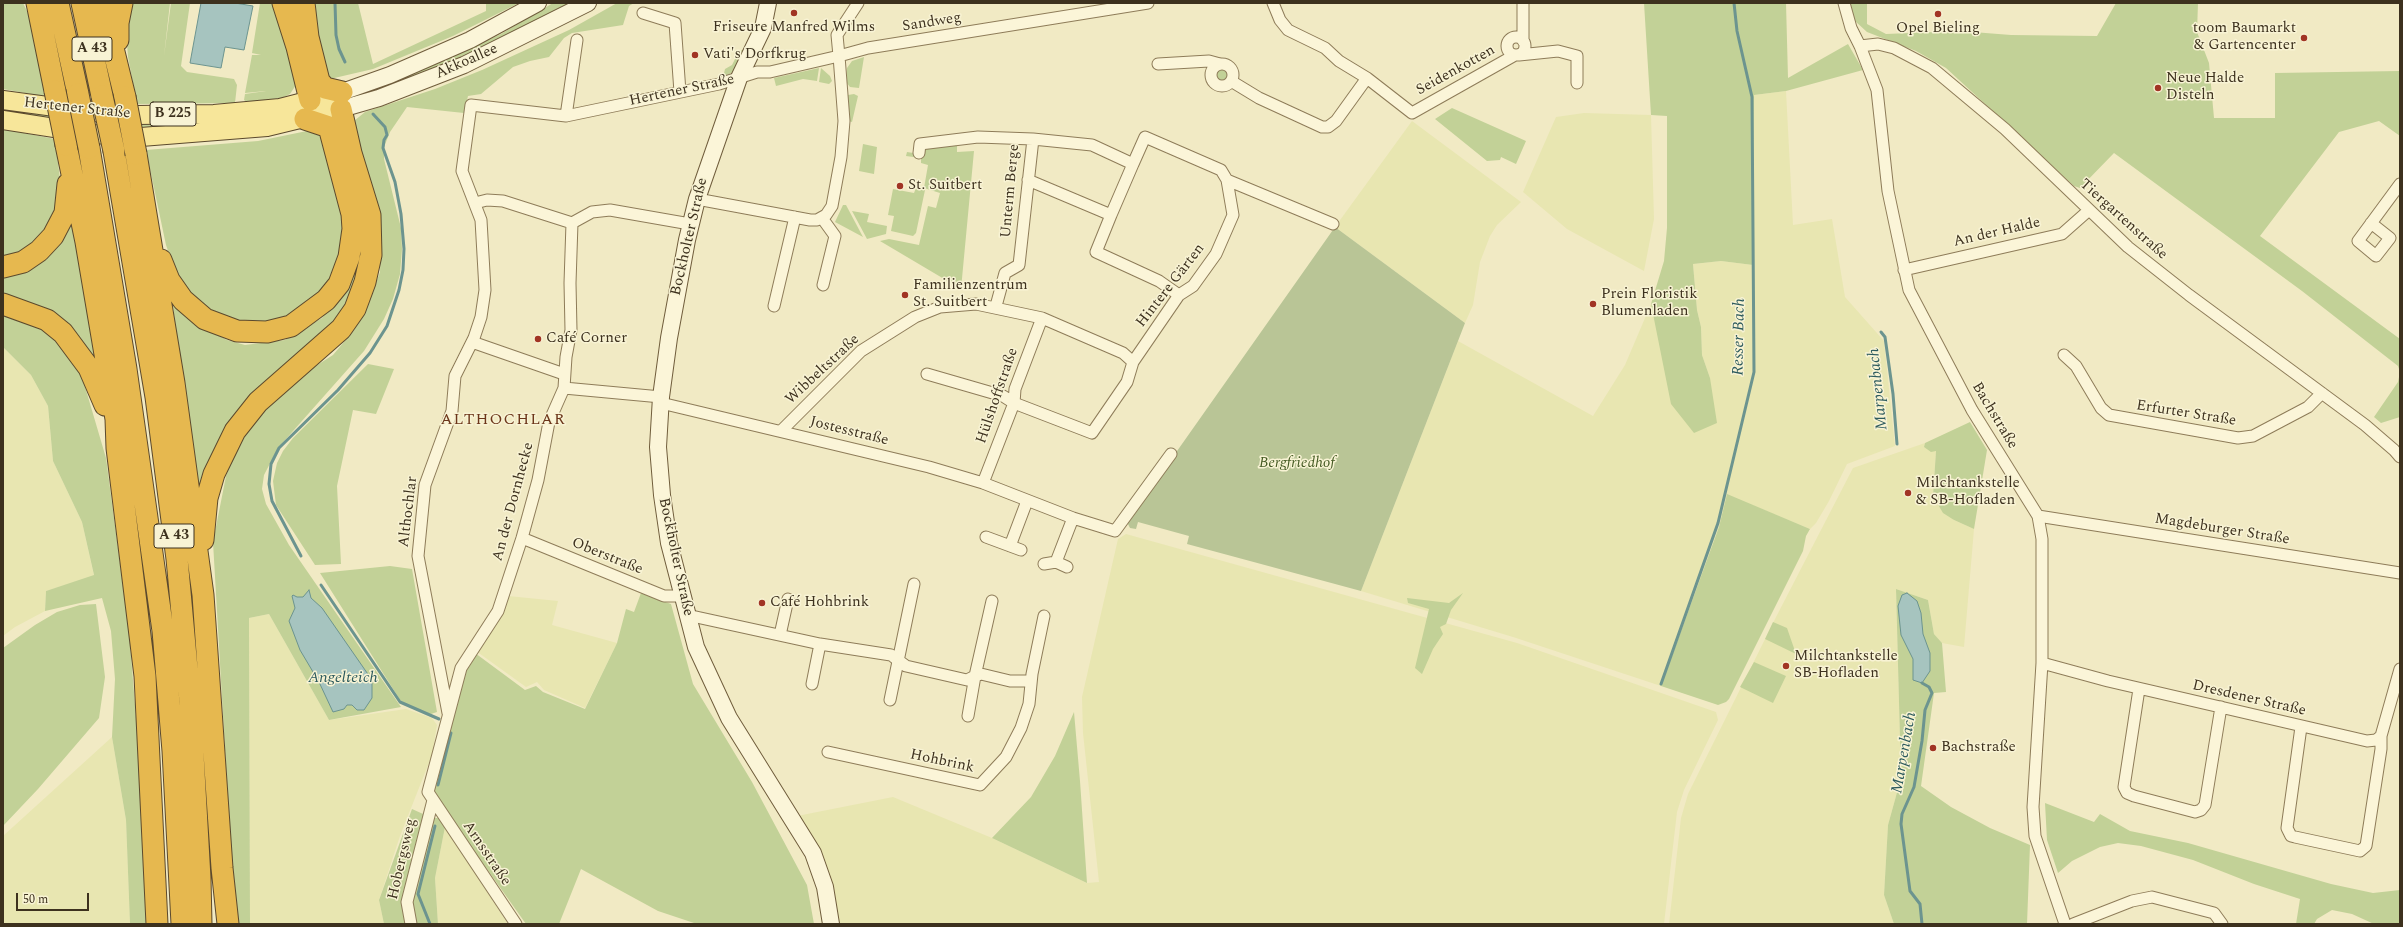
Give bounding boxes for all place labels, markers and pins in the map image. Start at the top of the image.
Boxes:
marker: Friseure Manfred Wilms [789,8,799,18]
marker: Opel Bieling [1933,9,1943,19]
place label: Friseure Manfred Wilms [713,19,875,37]
place label: Opel Bieling [1896,20,1980,38]
place label: toom Baumarkt & Gartencenter [2193,20,2296,55]
marker: toom Baumarkt & Gartencenter [2299,33,2309,43]
place label: Vati's Dorfkrug [703,46,807,64]
marker: Vati's Dorfkrug [690,50,700,60]
place label: Neue Halde Disteln [2166,70,2244,105]
marker: Neue Halde Disteln [2153,83,2163,93]
place label: St. Suitbert [908,177,982,195]
marker: St. Suitbert [895,181,905,191]
place label: Familienzentrum St. Suitbert [913,277,1028,312]
place label: Prein Floristik Blumenladen [1601,286,1698,321]
marker: Familienzentrum St. Suitbert [900,290,910,300]
marker: Prein Floristik Blumenladen [1588,299,1598,309]
place label: Café Corner [546,330,627,348]
marker: Café Corner [533,334,543,344]
place label: Milchtankstelle & SB-Hofladen [1916,475,2020,510]
marker: Milchtankstelle & SB-Hofladen [1903,488,1913,498]
place label: Café Hohbrink [770,594,869,612]
marker: Café Hohbrink [757,598,767,608]
place label: Milchtankstelle SB-Hofladen [1794,648,1898,683]
marker: Milchtankstelle SB-Hofladen [1781,661,1791,671]
place label: Bachstraße [1941,739,2016,757]
marker: Bachstraße [1928,743,1938,753]

